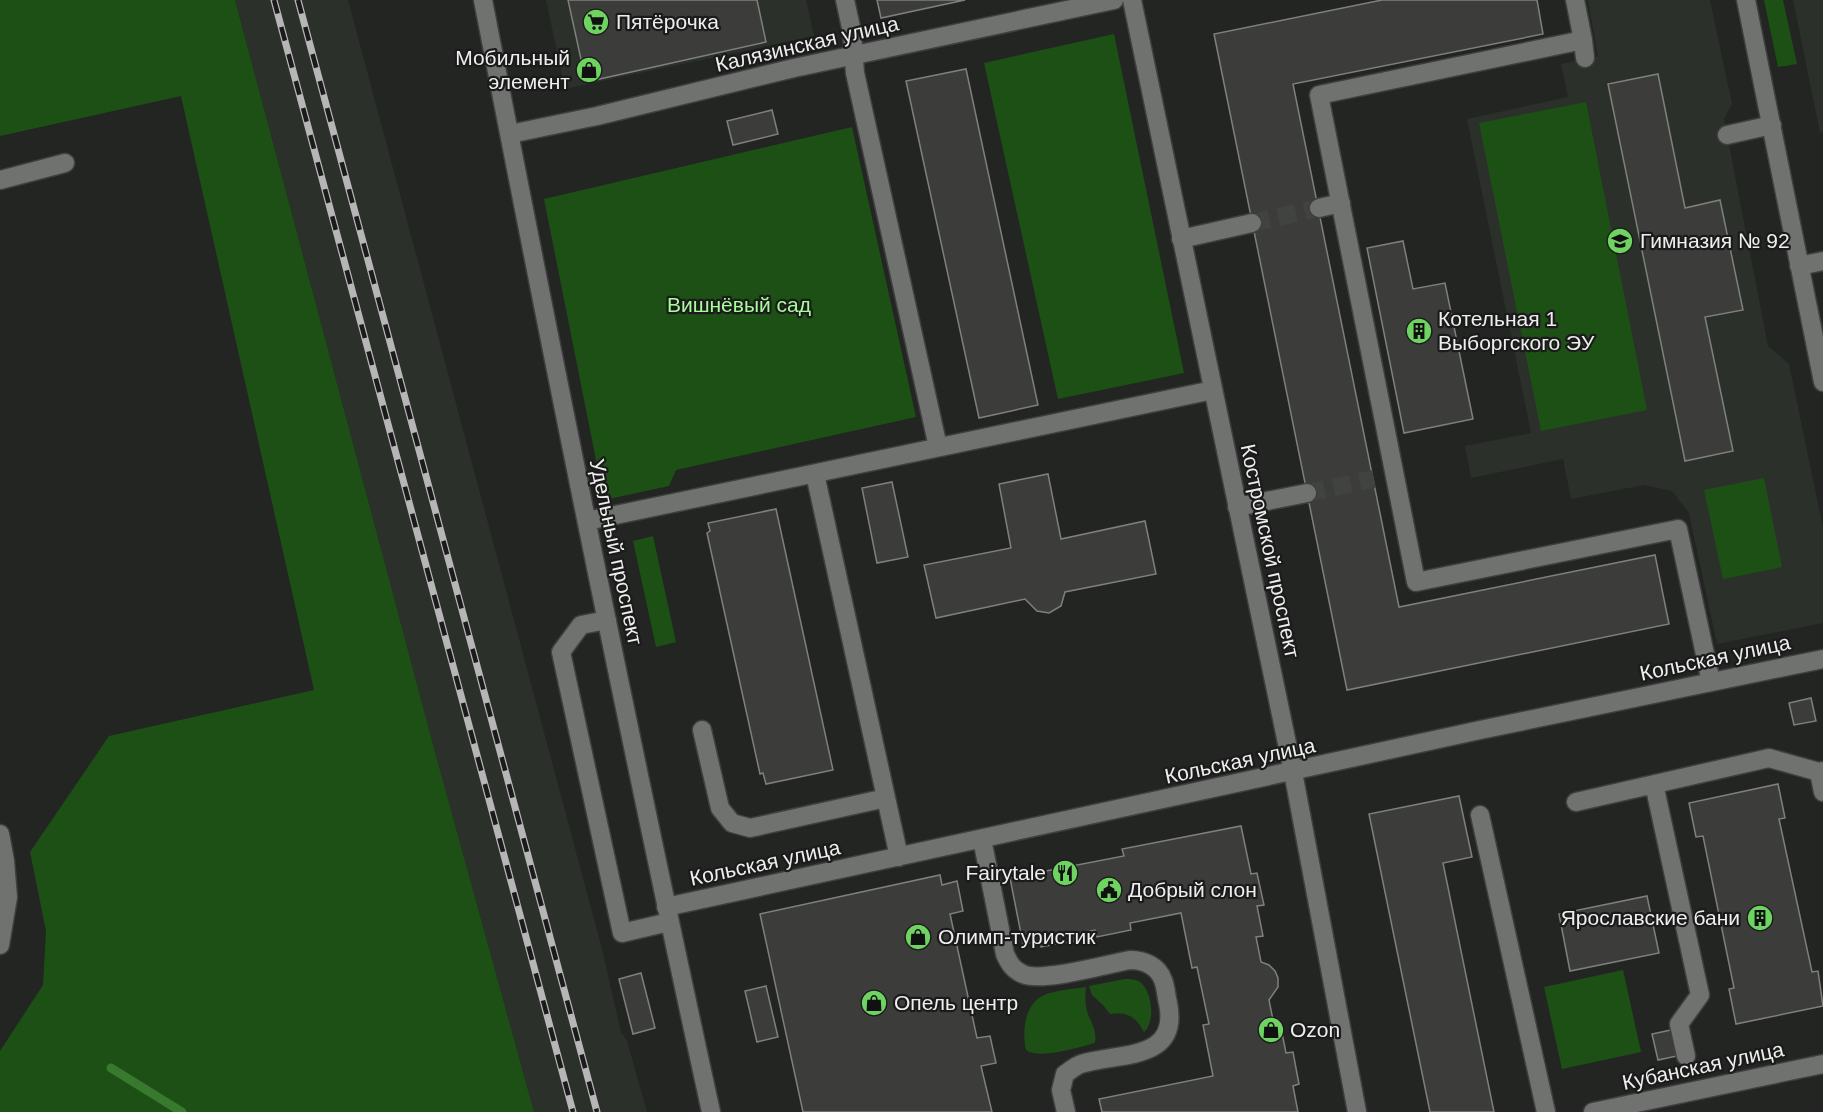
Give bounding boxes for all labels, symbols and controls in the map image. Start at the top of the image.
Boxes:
supermarket icon: Пятёрочка [581,7,611,37]
place label: Пятёрочка [616,10,719,33]
street label: Калязинская улица [713,11,901,76]
place label: Мобильный элемент [455,46,570,93]
shop icon: Мобильный элемент [574,55,604,85]
school or university icon: Гимназия № 92 [1605,226,1635,256]
place label: Гимназия № 92 [1640,229,1790,252]
park label: Вишнёвый сад [667,293,811,316]
place label: Котельная 1 Выборгского ЭУ [1438,307,1595,354]
building icon: Котельная 1 Выборгского ЭУ [1404,316,1434,346]
street label: Костромской проспект [1237,442,1305,660]
street label: Удельный проспект [586,457,648,647]
street label: Кольская улица [1637,630,1793,685]
street label: Кольская улица [1162,733,1318,788]
street label: Кольская улица [687,835,843,890]
restaurant icon: Fairytale [1050,858,1080,888]
place label: Fairytale [965,861,1046,884]
public building icon: Добрый слон [1094,875,1124,905]
place label: Добрый слон [1128,878,1257,901]
building icon: Ярославские бани [1745,903,1775,933]
place label: Ярославские бани [1561,906,1740,929]
shop icon: Олимп-туристик [903,922,933,952]
place label: Олимп-туристик [938,925,1096,948]
shop icon: Опель центр [859,988,889,1018]
place label: Опель центр [894,991,1018,1014]
shop icon: Ozon [1256,1015,1286,1045]
place label: Ozon [1290,1018,1340,1041]
street label: Кубанская улица [1620,1037,1786,1094]

